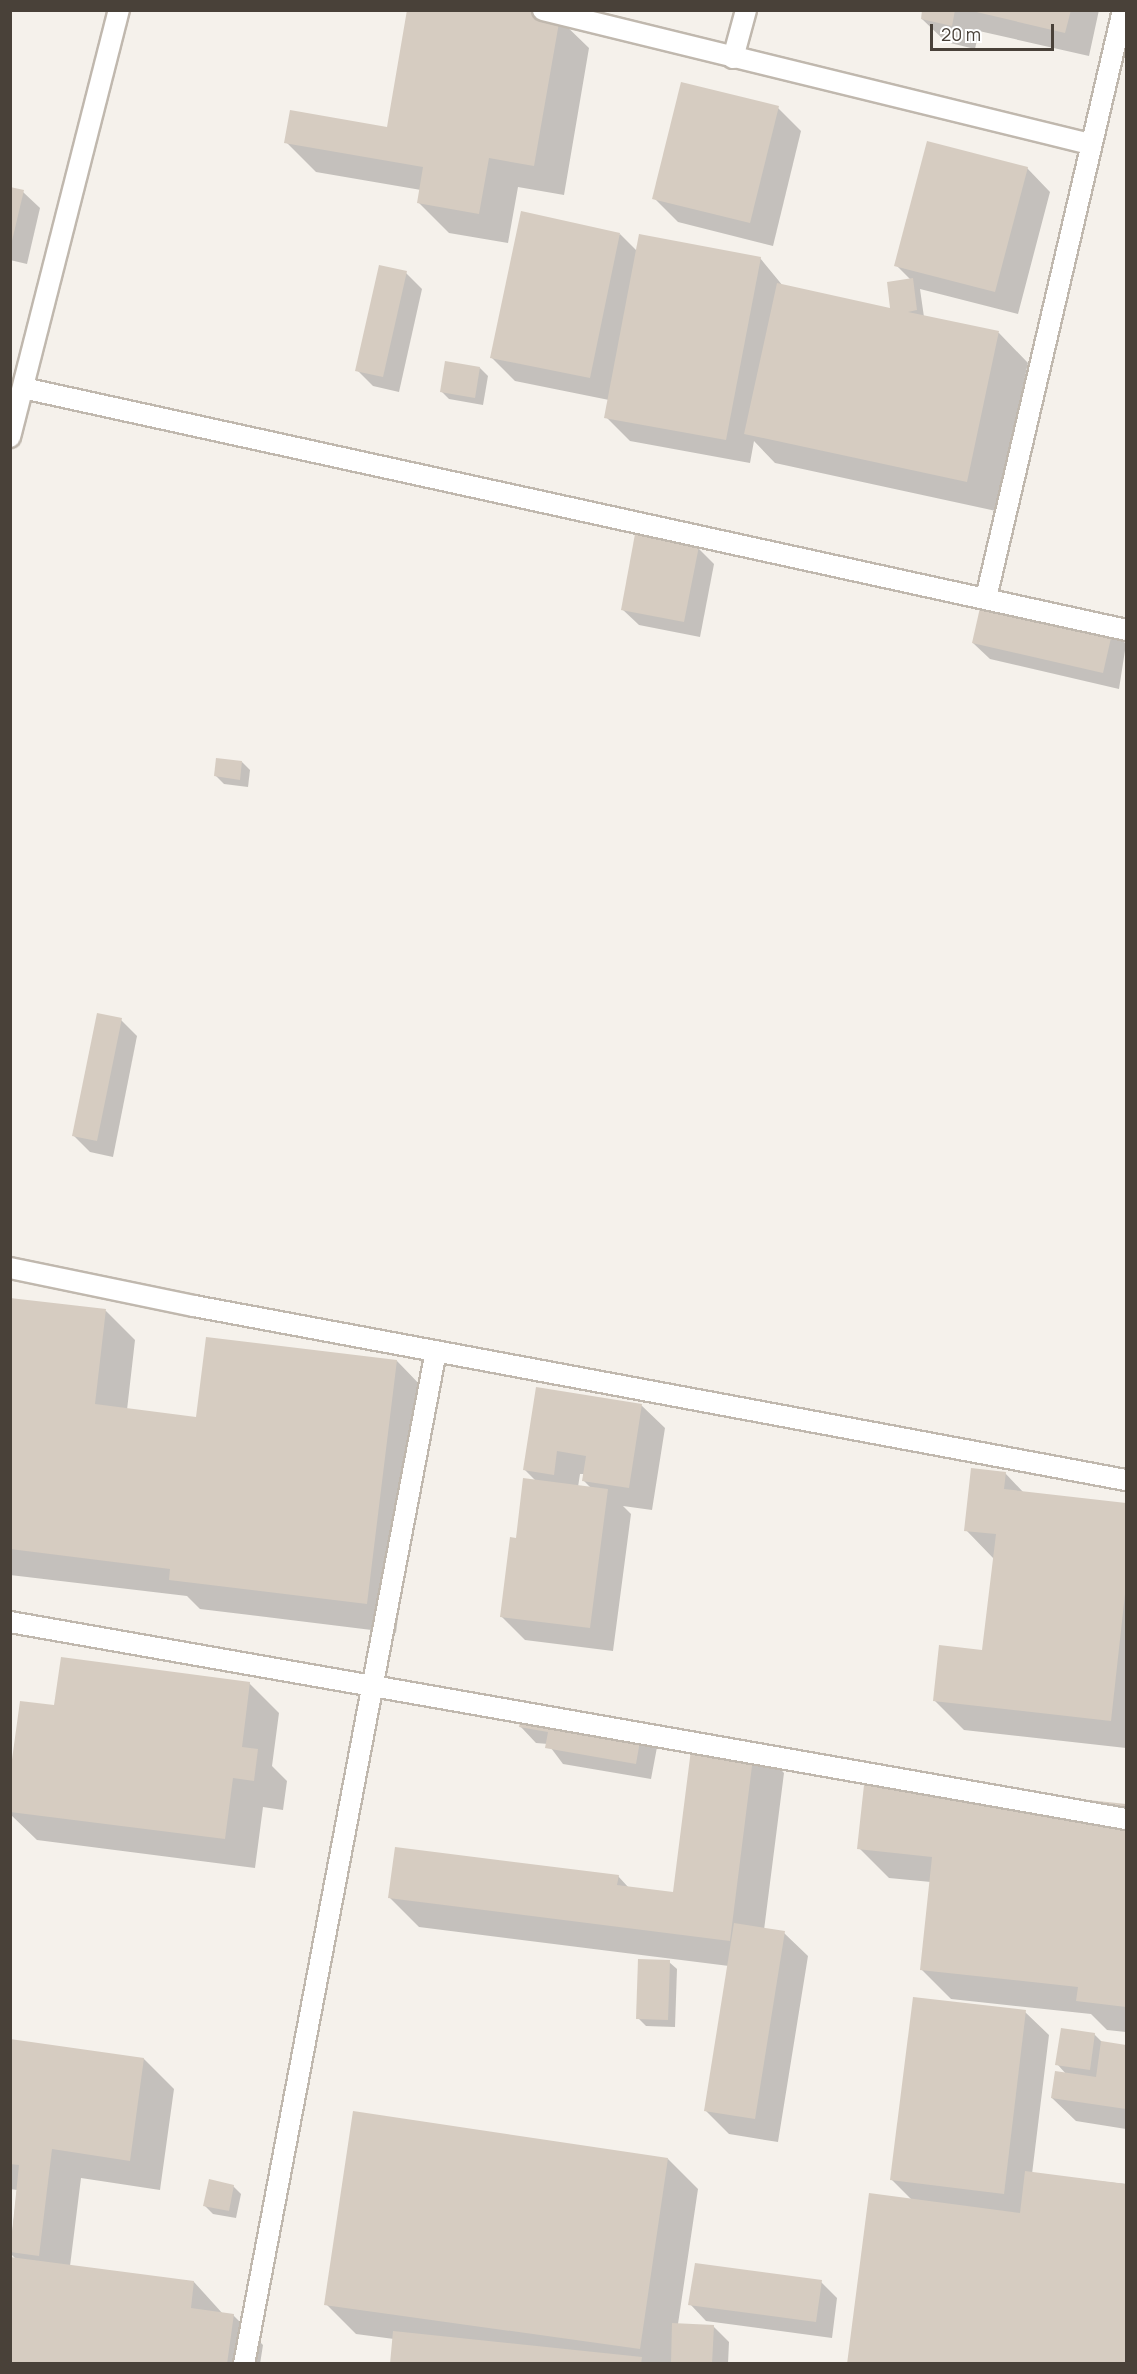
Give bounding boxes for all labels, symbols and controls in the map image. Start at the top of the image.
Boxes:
scale bar [933,12,1058,50]
text: 20 m [941,22,981,46]

